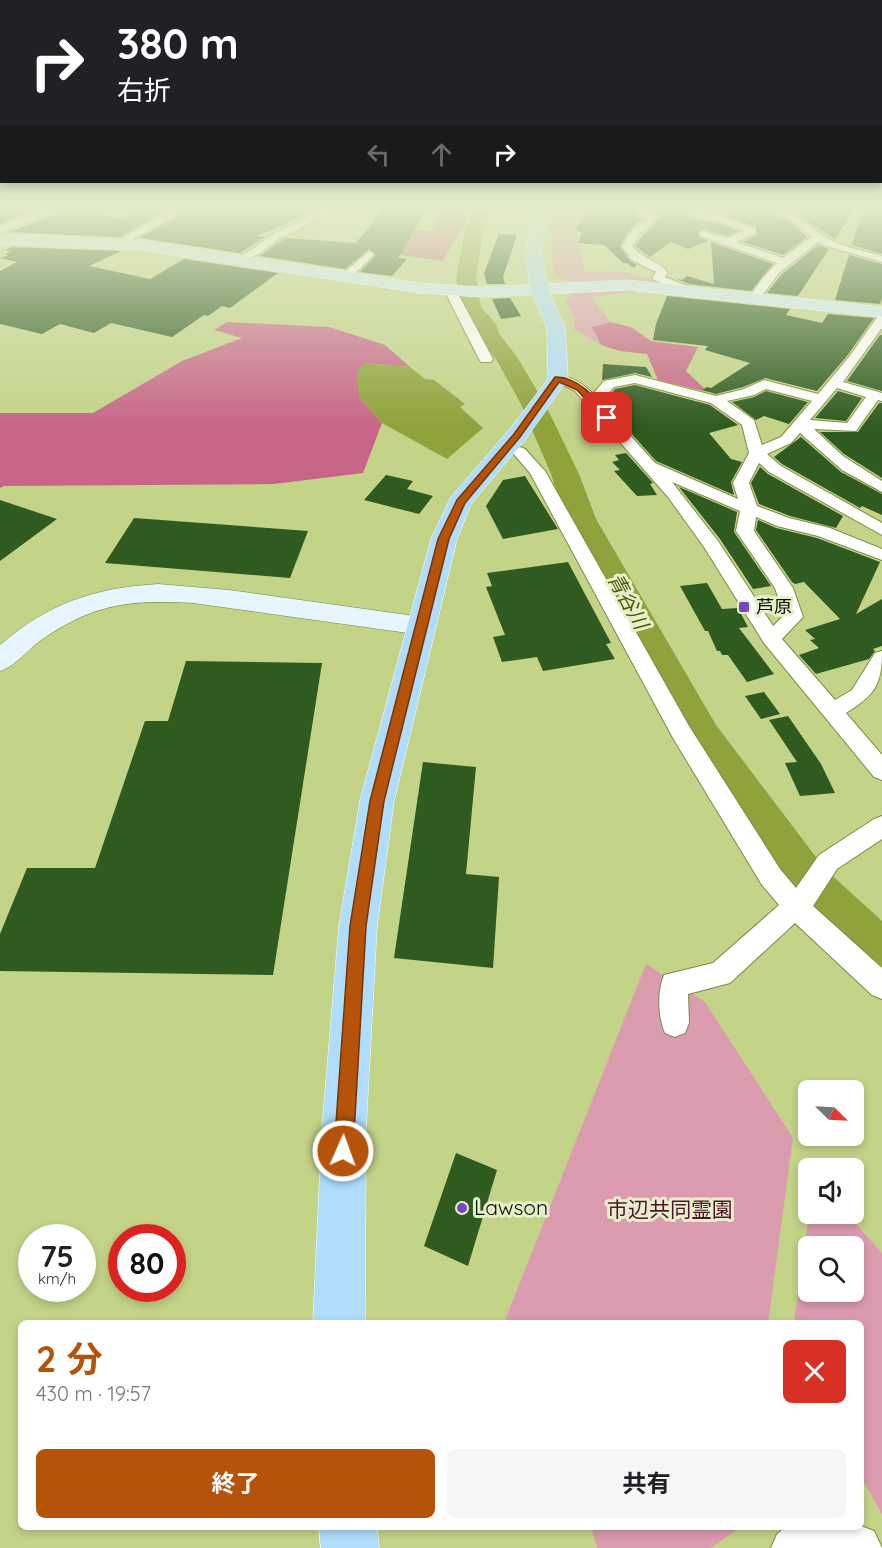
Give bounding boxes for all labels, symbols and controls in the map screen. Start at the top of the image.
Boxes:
text: 380 m [117,17,239,70]
icon: right [18,24,96,102]
text: 右折 [117,73,171,107]
icon: left [362,138,395,171]
icon: ahead [425,138,458,171]
icon: right [488,138,521,171]
pin [581,392,632,443]
icon: arrive [590,401,623,434]
water label: 青谷川 [603,568,655,635]
place label: 芦原 [756,595,792,618]
marker: 芦原 [737,600,751,614]
north arrow [798,1080,864,1146]
map controls [798,1080,864,1302]
position arrow [311,1119,375,1183]
button: sound [798,1158,864,1224]
place label: Lawson [474,1194,548,1220]
park label: 市辺共同霊園 [607,1196,733,1222]
marker: Lawson [455,1201,469,1215]
speed limit sign: 80 [108,1224,186,1302]
button: search [798,1236,864,1302]
text: 75 [40,1237,74,1275]
text: km/h [38,1269,76,1288]
text: 2 分 [36,1336,103,1381]
button: close [783,1340,846,1403]
text: 430 m · 19:57 [36,1381,151,1406]
button: 終了 [36,1449,435,1518]
button: 共有 [447,1449,846,1518]

